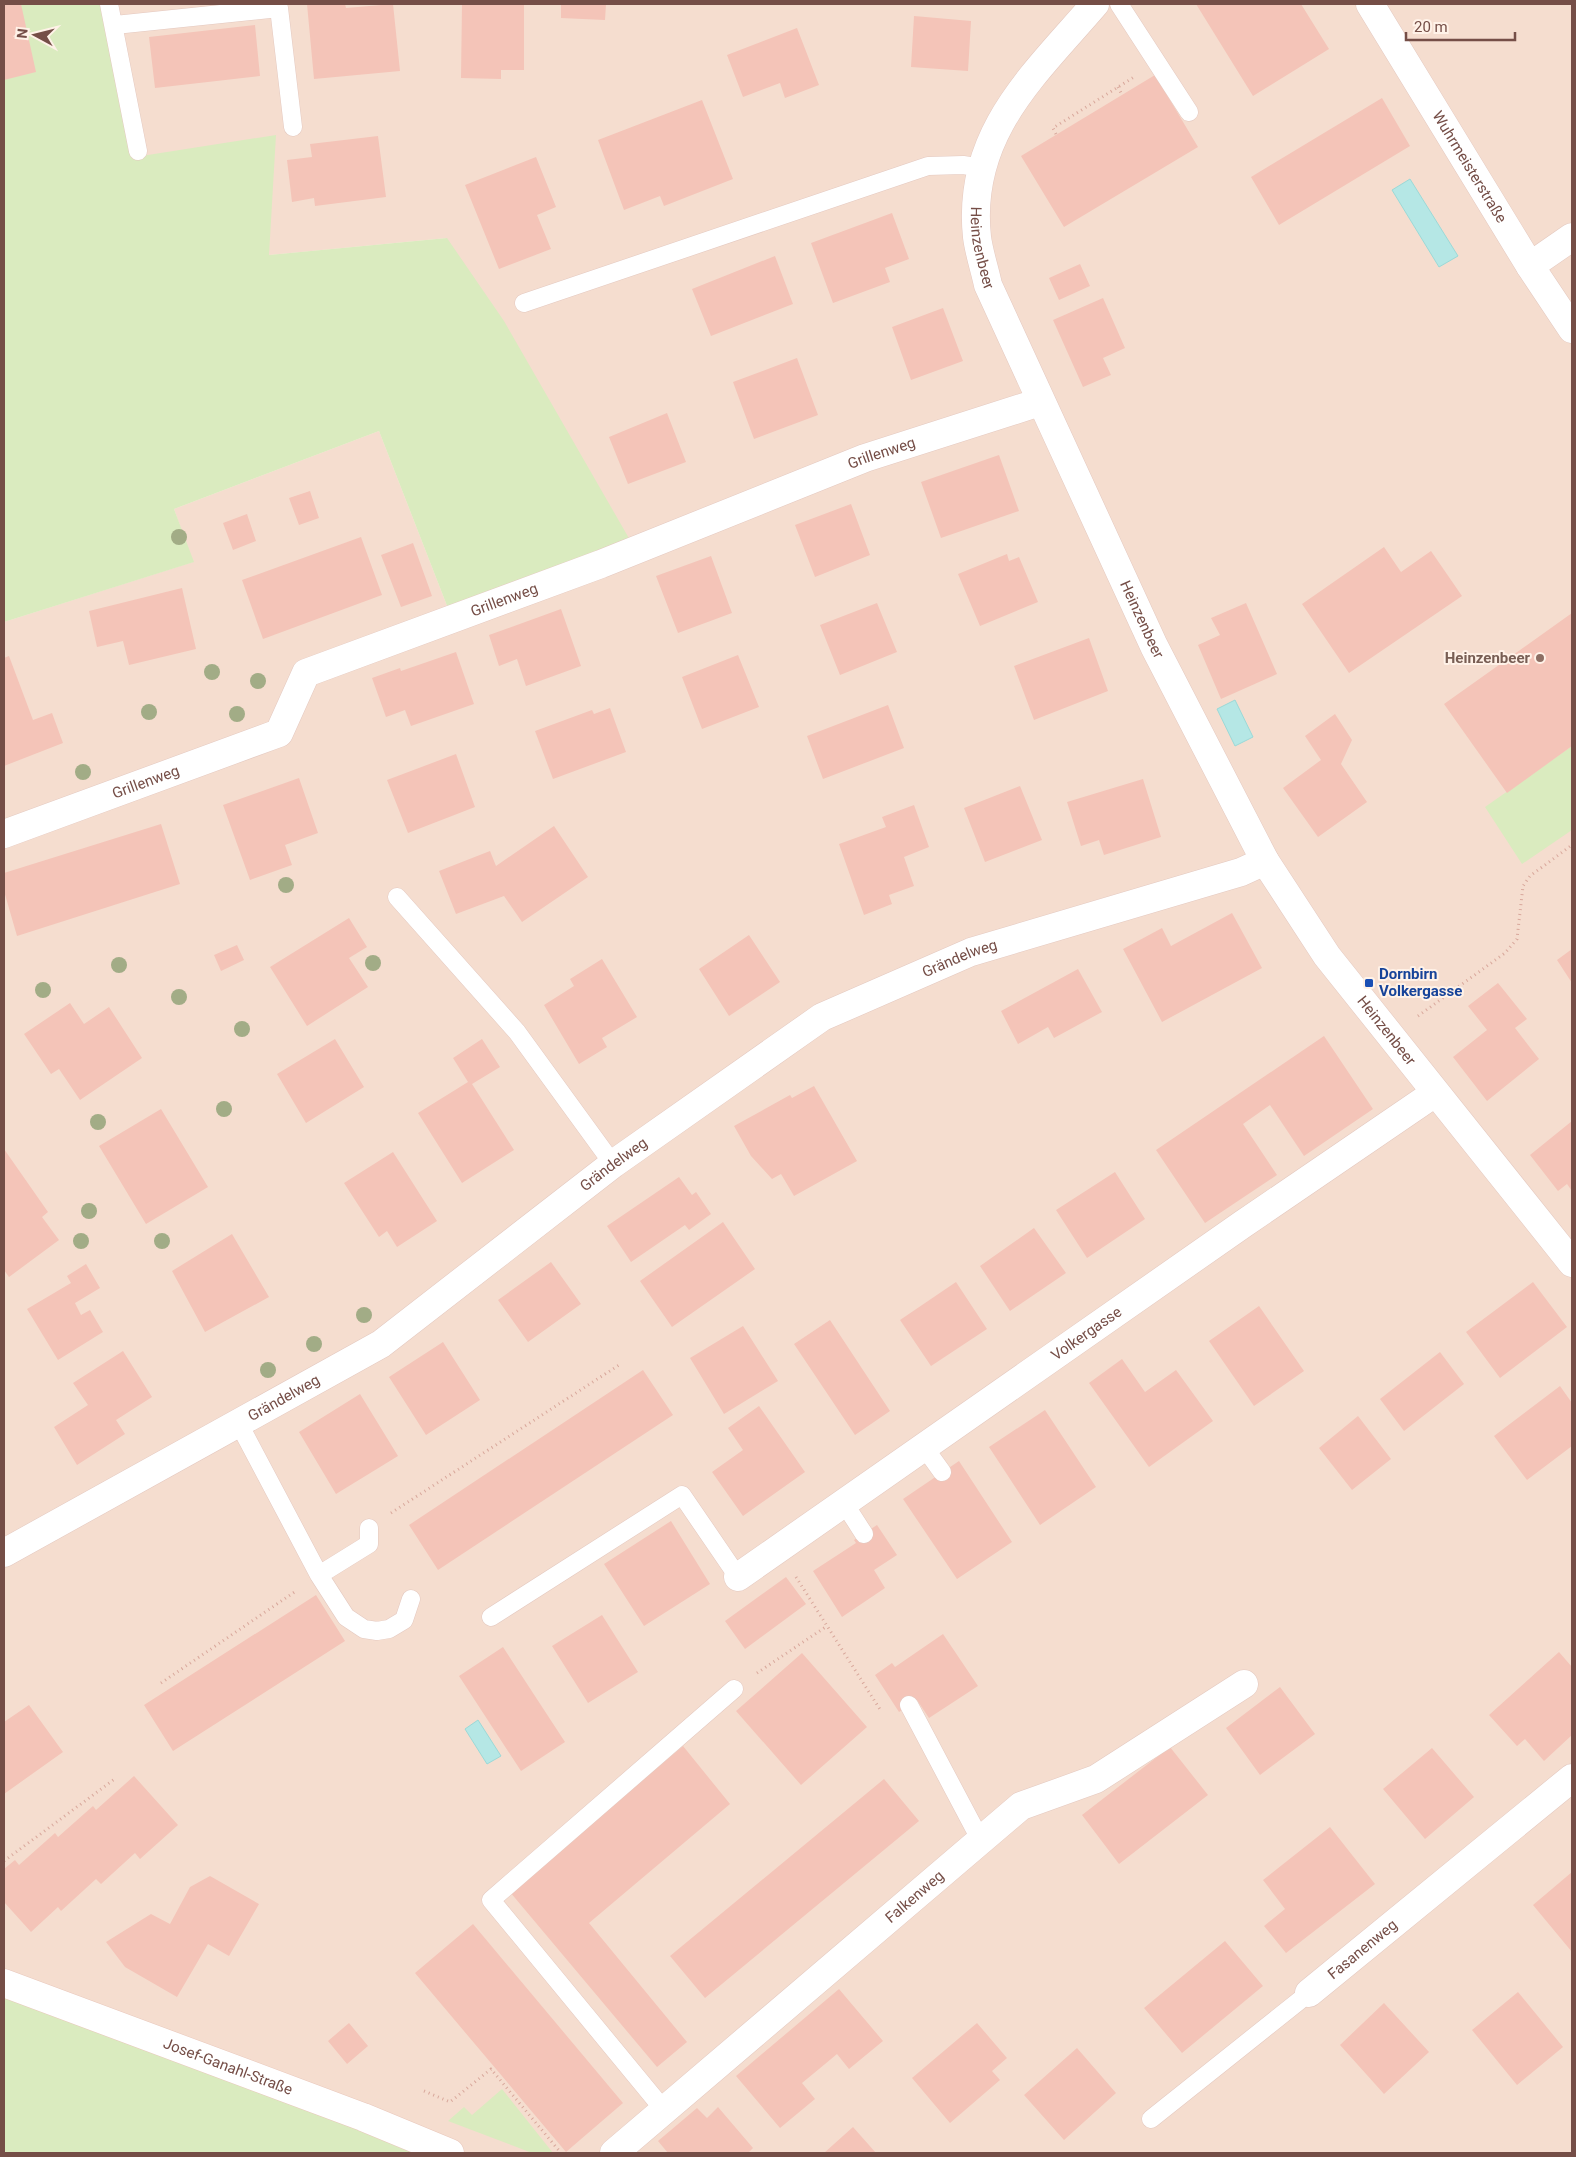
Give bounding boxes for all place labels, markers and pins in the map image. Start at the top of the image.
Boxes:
place label: Heinzenbeer [1445,649,1530,667]
marker: Heinzenbeer [1534,652,1546,664]
place label: Dornbirn Volkergasse [1379,965,1462,1000]
marker: Dornbirn Volkergasse [1363,977,1375,989]

